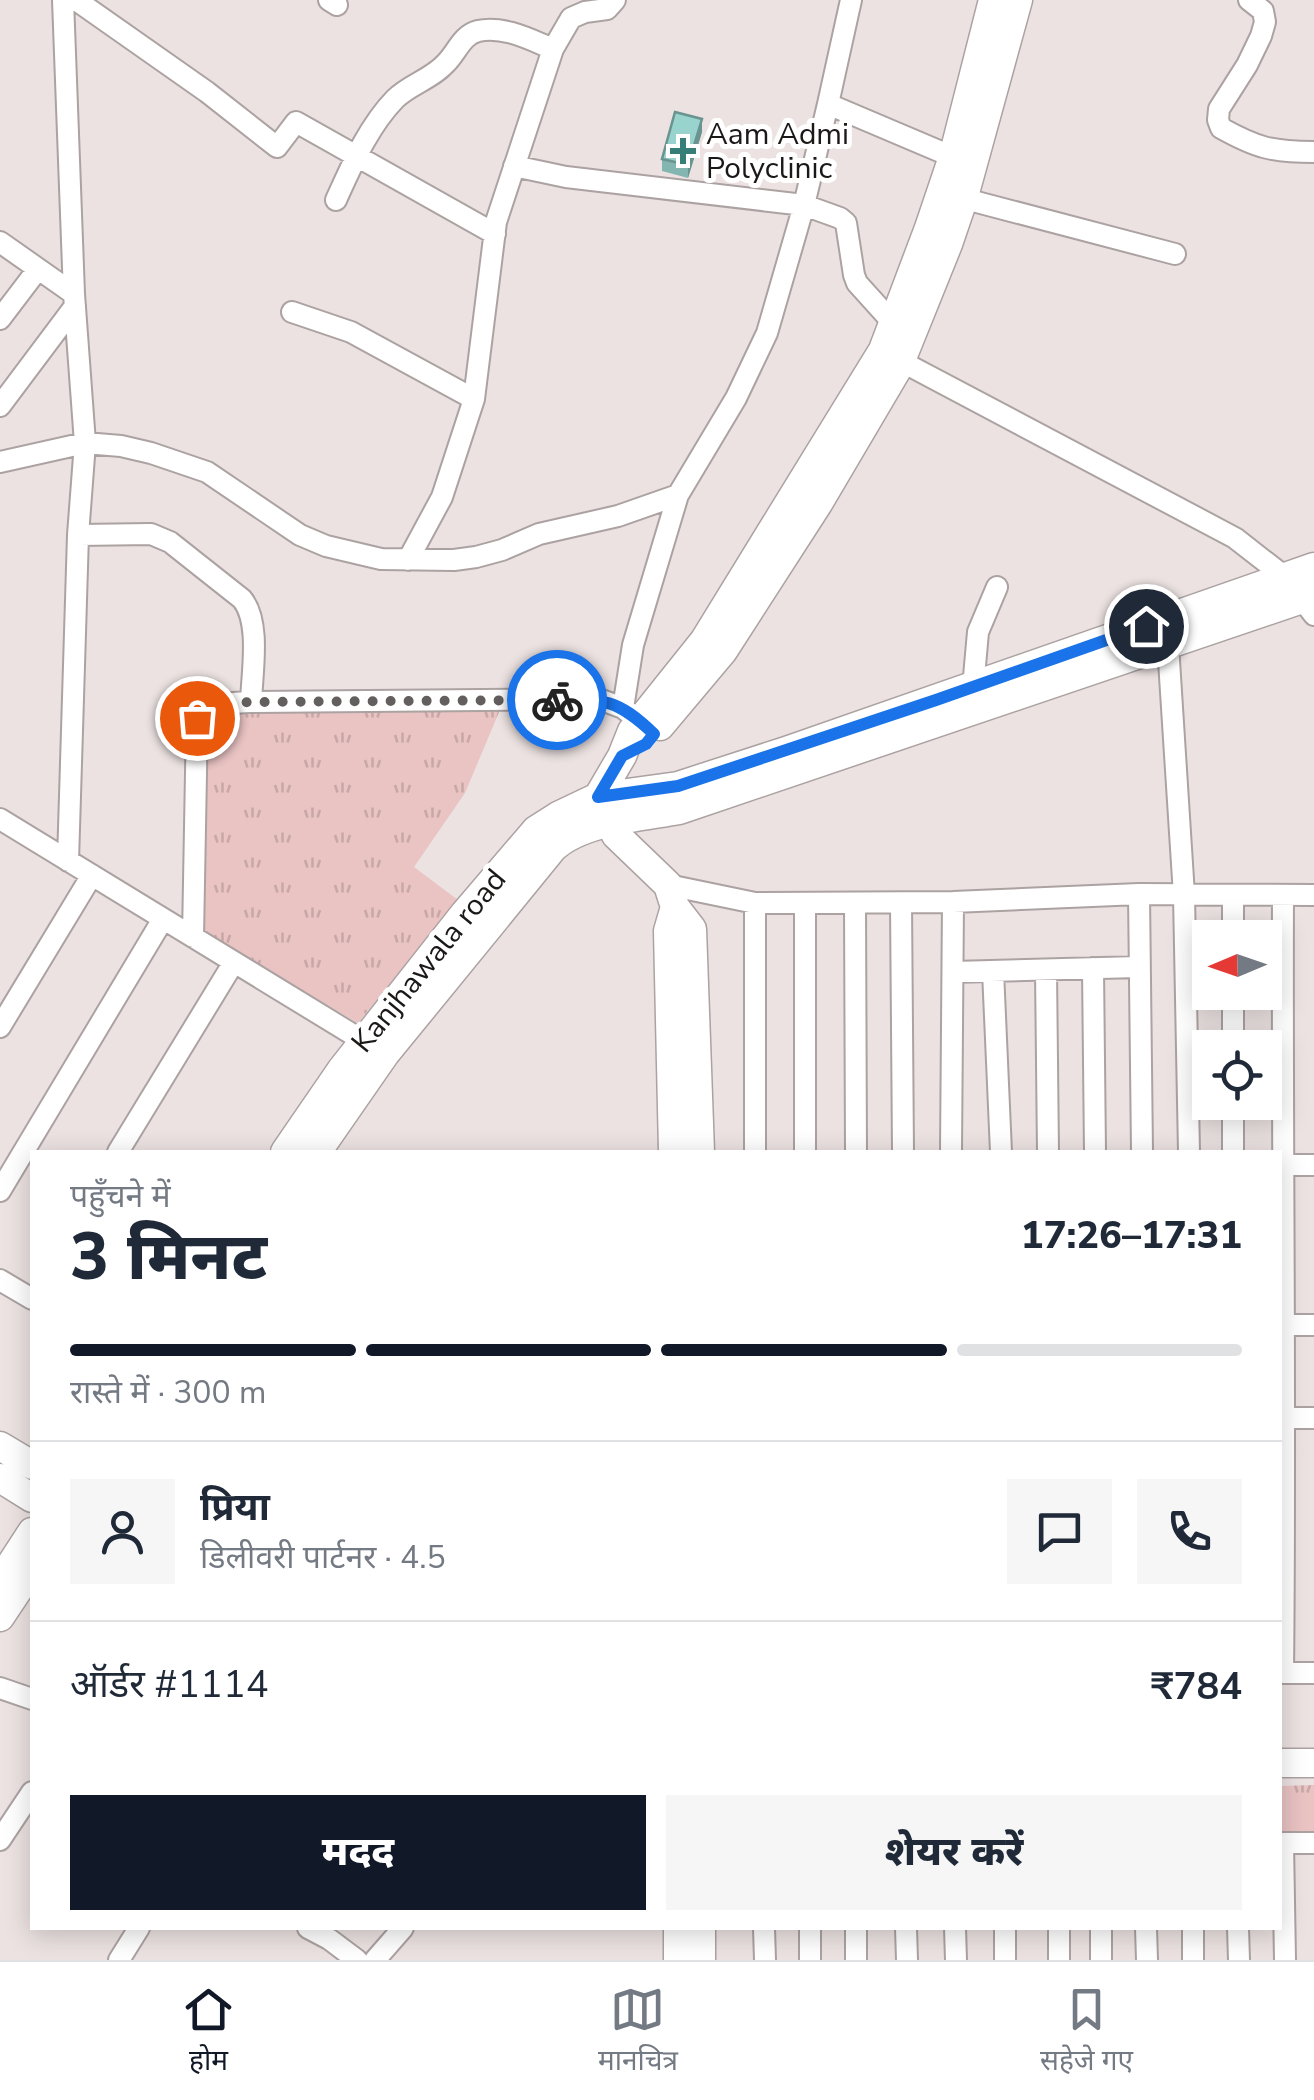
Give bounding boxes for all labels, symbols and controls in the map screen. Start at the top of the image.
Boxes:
place label: Aam Admi Polyclinic [706,114,849,189]
marker: Aam Admi Polyclinic [670,138,696,164]
pin [1104,584,1189,669]
icon: home [1119,599,1174,654]
courier [507,650,607,750]
icon: bike [530,673,585,728]
pin [155,676,240,761]
icon: bag [170,691,225,746]
street label: Kanjhawala road [342,860,516,1062]
north arrow [1192,920,1282,1010]
map controls [1192,920,1282,1120]
button: locate [1192,1030,1282,1120]
text: पहुँचने में [70,1175,171,1218]
text: 17:26–17:31 [1021,1210,1242,1261]
text: 3 मिनट [70,1213,267,1302]
text: रास्ते में · 300 m [70,1371,266,1414]
button: person [70,1479,175,1584]
button: chat [1007,1479,1112,1584]
button: phone [1137,1479,1242,1584]
text: प्रिया [200,1482,270,1533]
text: डिलीवरी पार्टनर · 4.5 [200,1536,446,1579]
text: ऑर्डर #1114 [70,1659,269,1710]
text: ₹784 [1151,1661,1242,1712]
button: मदद [70,1795,646,1910]
button: शेयर करें [666,1795,1242,1910]
tab: होम [181,1982,236,2081]
tab: मानचित्र [598,1982,678,2081]
tab: सहेजे गए [1040,1982,1133,2081]

